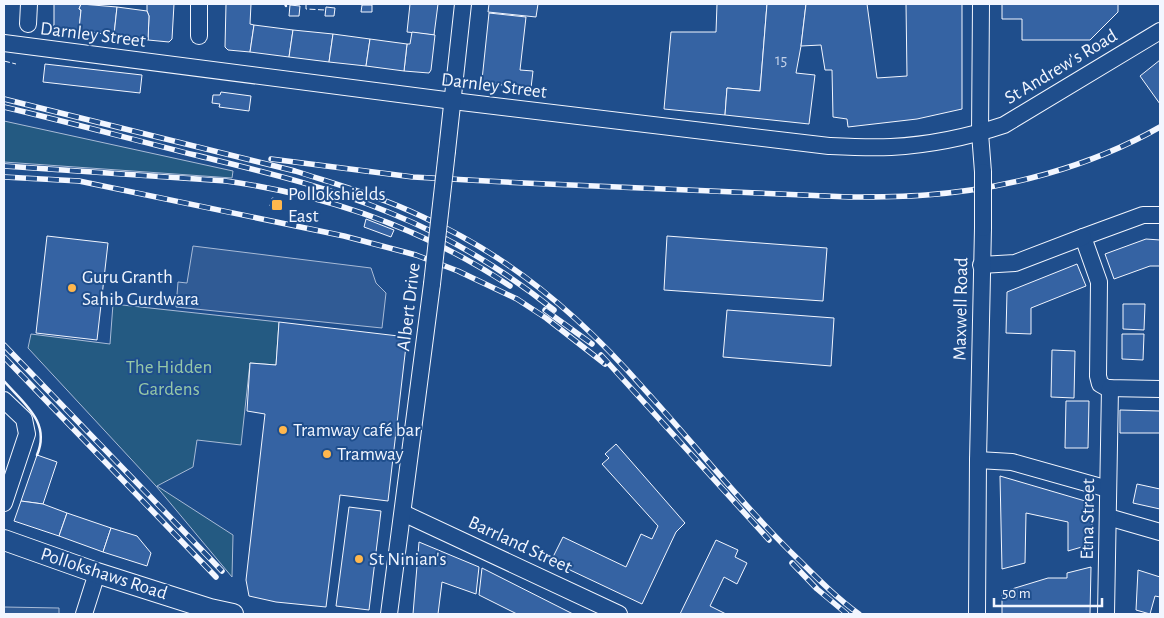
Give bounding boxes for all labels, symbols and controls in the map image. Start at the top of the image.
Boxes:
street label: Darnley Street [39,19,147,51]
street label: St Andrew's Road [1002,26,1121,108]
house number: 15 [775,52,787,68]
street label: Darnley Street [440,70,548,102]
place label: Pollokshields East [288,185,386,226]
marker: Pollokshields East [270,198,284,212]
street label: Maxwell Road [951,257,971,361]
street label: Albert Drive [394,262,424,352]
place label: Guru Granth Sahib Gurdwara [82,268,199,309]
marker: Guru Granth Sahib Gurdwara [66,282,78,294]
park label: The Hidden Gardens [126,358,212,399]
place label: Tramway café bar [293,421,420,440]
marker: Tramway café bar [277,424,289,436]
place label: Tramway [337,445,404,464]
marker: Tramway [321,448,333,460]
street label: Etna Street [1078,478,1098,560]
street label: Barrland Street [465,513,575,577]
street label: Pollokshaws Road [38,545,170,603]
place label: St Ninian's [369,550,447,569]
marker: St Ninian's [353,553,365,565]
scale bar [994,576,1102,608]
text: 50 m [1002,586,1031,601]

